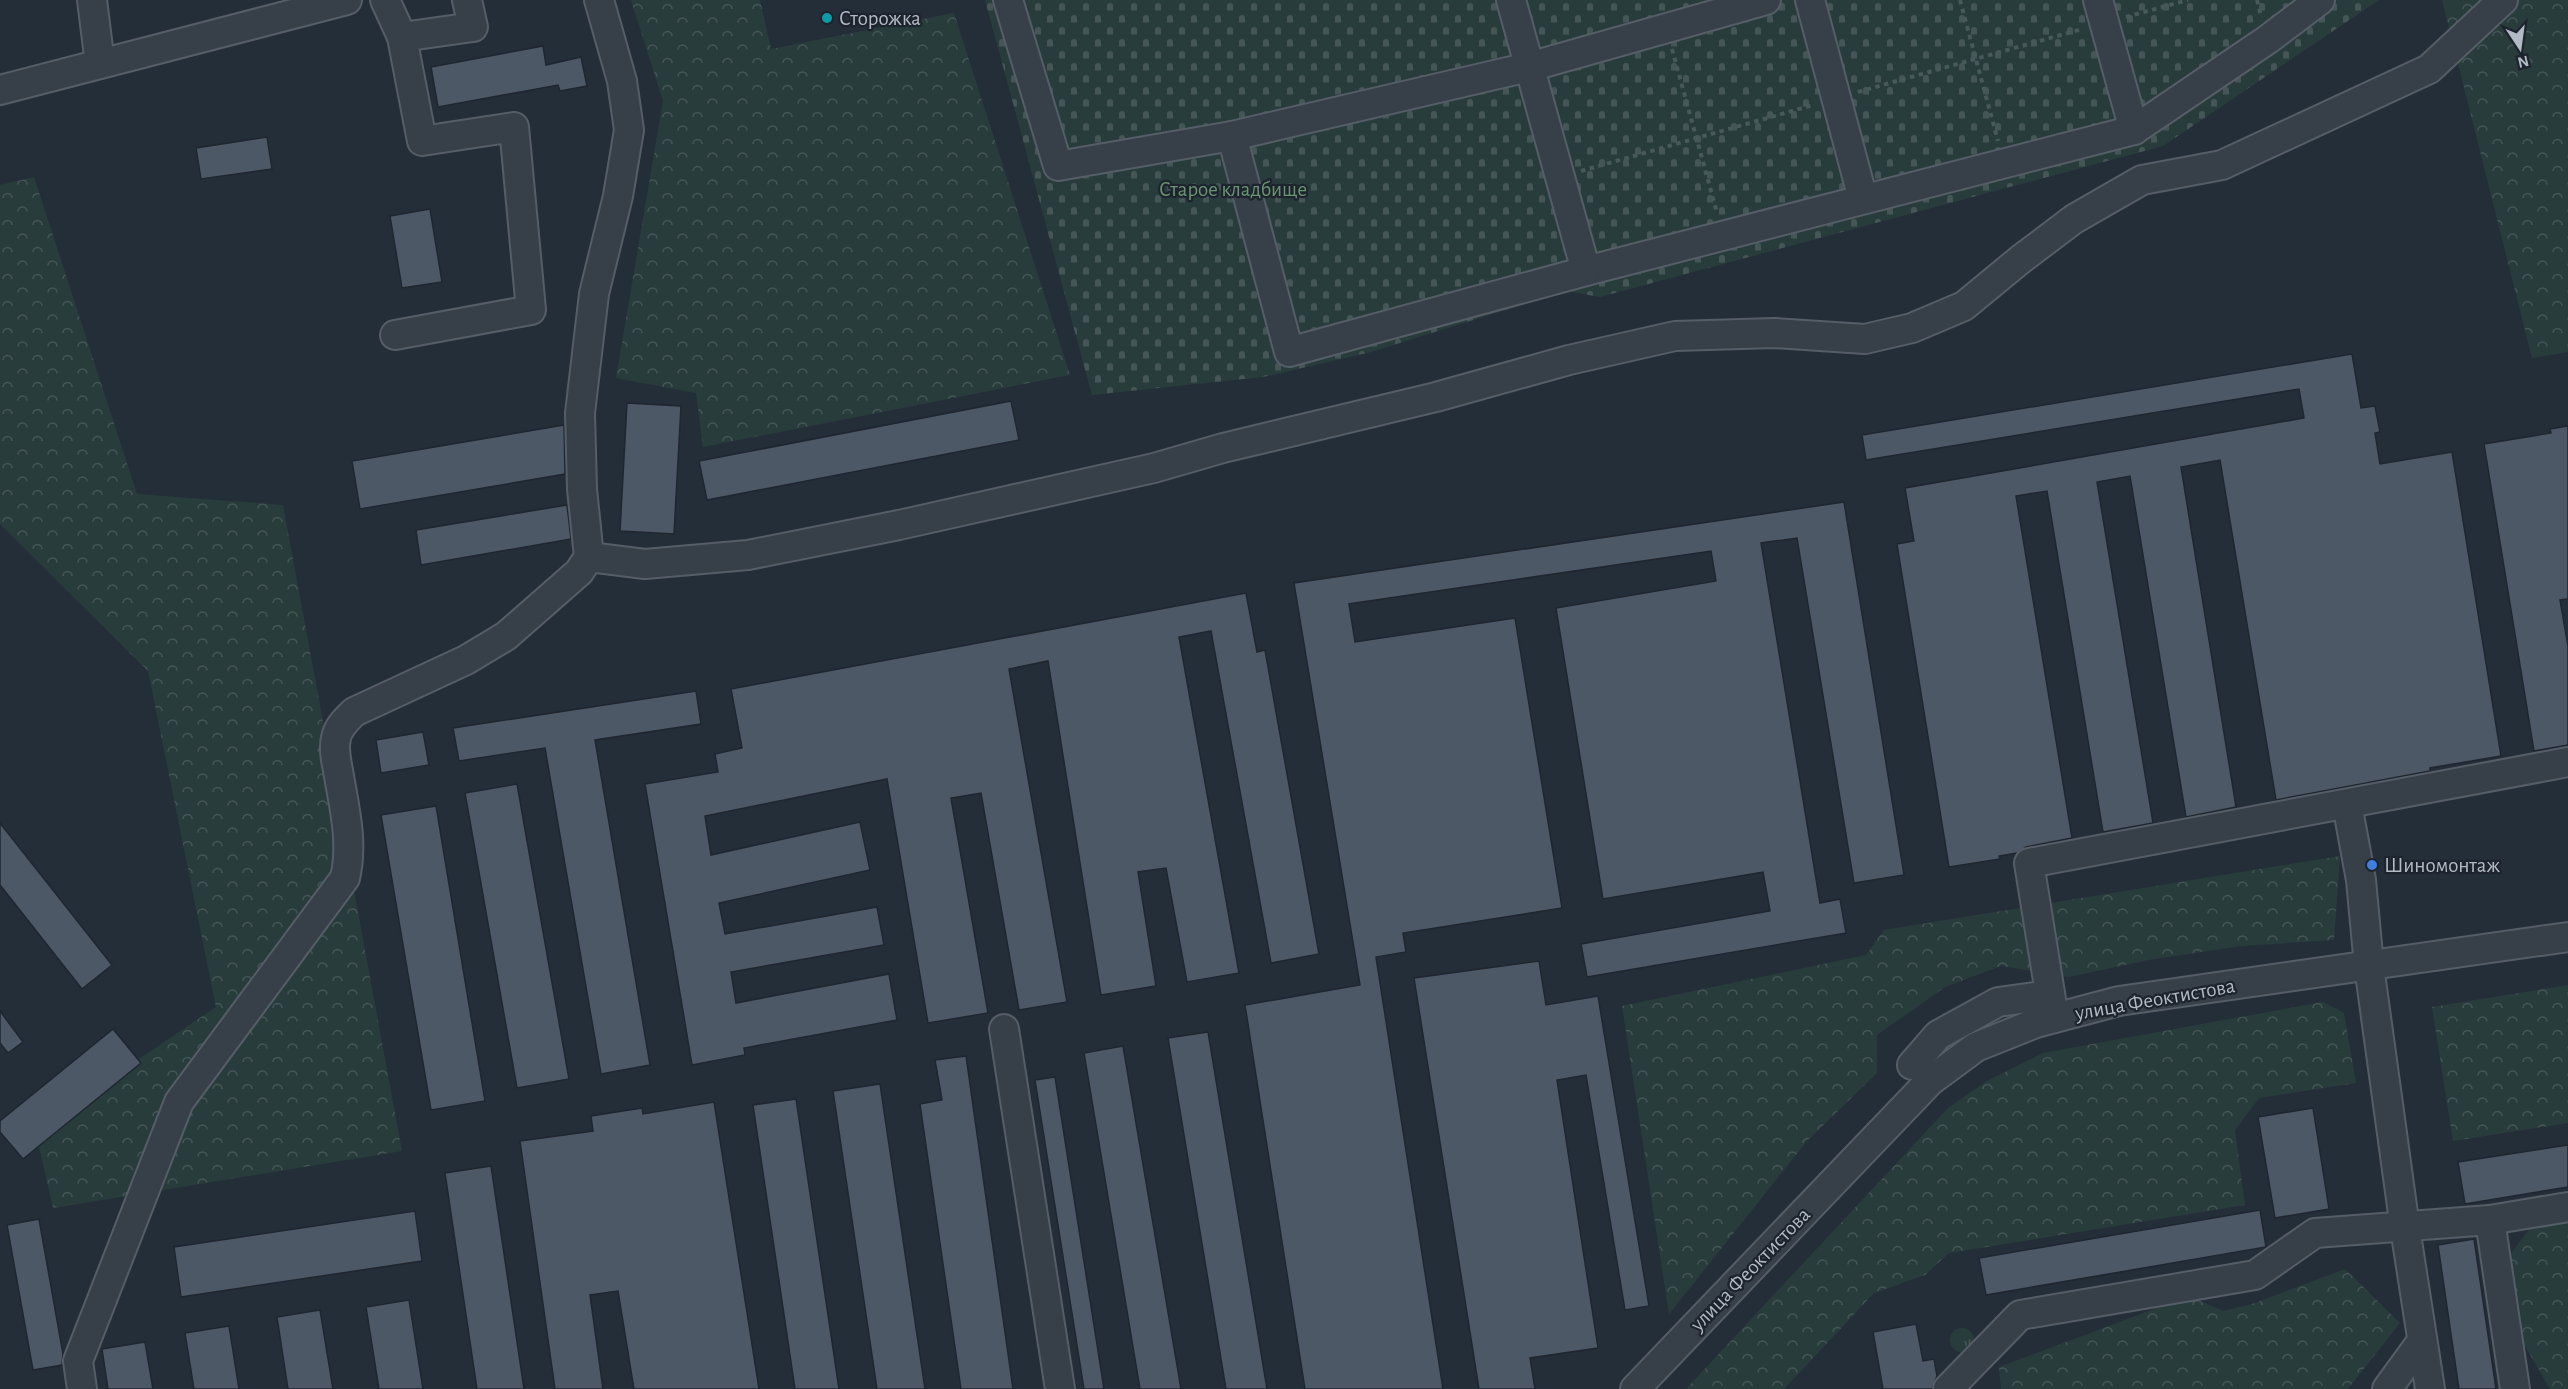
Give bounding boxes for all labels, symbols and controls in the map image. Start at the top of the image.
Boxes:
place label: Сторожка [839,8,921,29]
marker: Сторожка [820,11,834,25]
north arrow [2490,18,2550,78]
text: N [2516,53,2530,71]
park label: Старое кладбище [1159,179,1307,200]
place label: Шиномонтаж [2384,855,2500,876]
marker: Шиномонтаж [2365,858,2379,872]
street label: улица Феоктистова [2072,975,2237,1024]
street label: улица Феоктистова [1686,1203,1815,1336]

